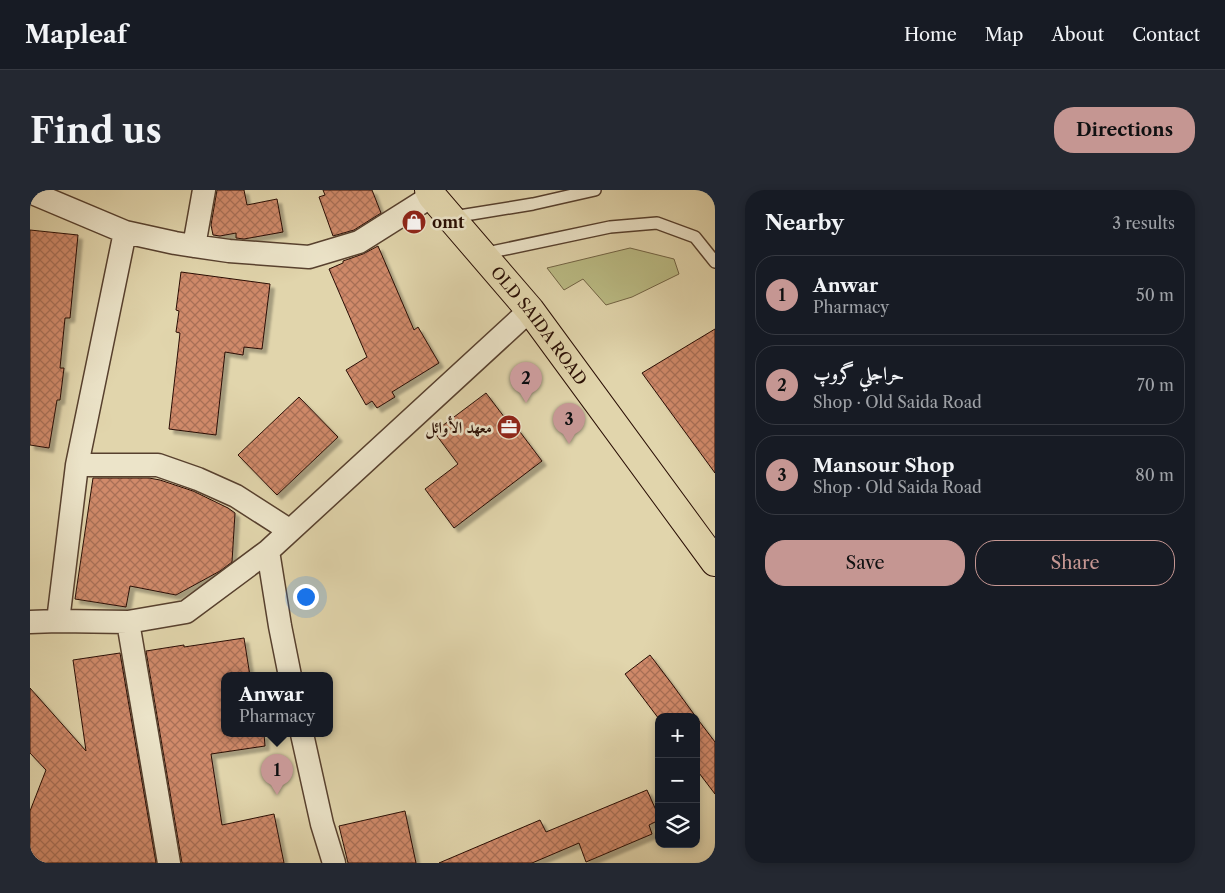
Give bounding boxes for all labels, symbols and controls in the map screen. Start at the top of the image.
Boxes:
text: Mapleaf [25,20,127,49]
text: Home [904,24,957,46]
text: Map [985,24,1023,46]
text: About [1051,24,1104,46]
text: Contact [1132,24,1200,46]
button: Directions [1054,107,1195,153]
text: Find us [30,109,162,152]
shop icon: omt [401,209,427,235]
text: Nearby [765,210,844,235]
place label: omt [432,212,465,232]
text: 3 results [1112,213,1175,233]
street label: OLD SAIDA ROAD [487,262,592,389]
text: Anwar [813,274,878,297]
text: 1 [778,285,786,305]
text: 50 m [1136,285,1174,305]
text: Pharmacy [813,297,889,317]
pin: 2 [510,362,542,403]
text: حراجلي گروپ [813,362,904,385]
text: 2 [777,375,787,395]
text: 70 m [1137,375,1174,395]
text: Shop · Old Saida Road [813,392,982,412]
pin: 3 [553,403,585,444]
office icon: معهد الأوائل [496,414,522,440]
place label: معهد الأوائل [425,416,492,439]
text: Mansour Shop [813,454,954,477]
text: 3 [777,465,787,485]
text: 80 m [1135,465,1174,485]
text: Shop · Old Saida Road [813,477,982,497]
button: Save [765,540,965,586]
button: Share [975,540,1175,586]
your location [293,584,319,610]
popup [221,672,333,737]
text: Anwar [239,683,304,706]
text: Pharmacy [239,706,315,726]
map controls [655,713,700,848]
button: + [655,713,700,758]
pin: 1 [261,754,293,795]
button: − [655,758,700,803]
button: layers [655,803,700,848]

